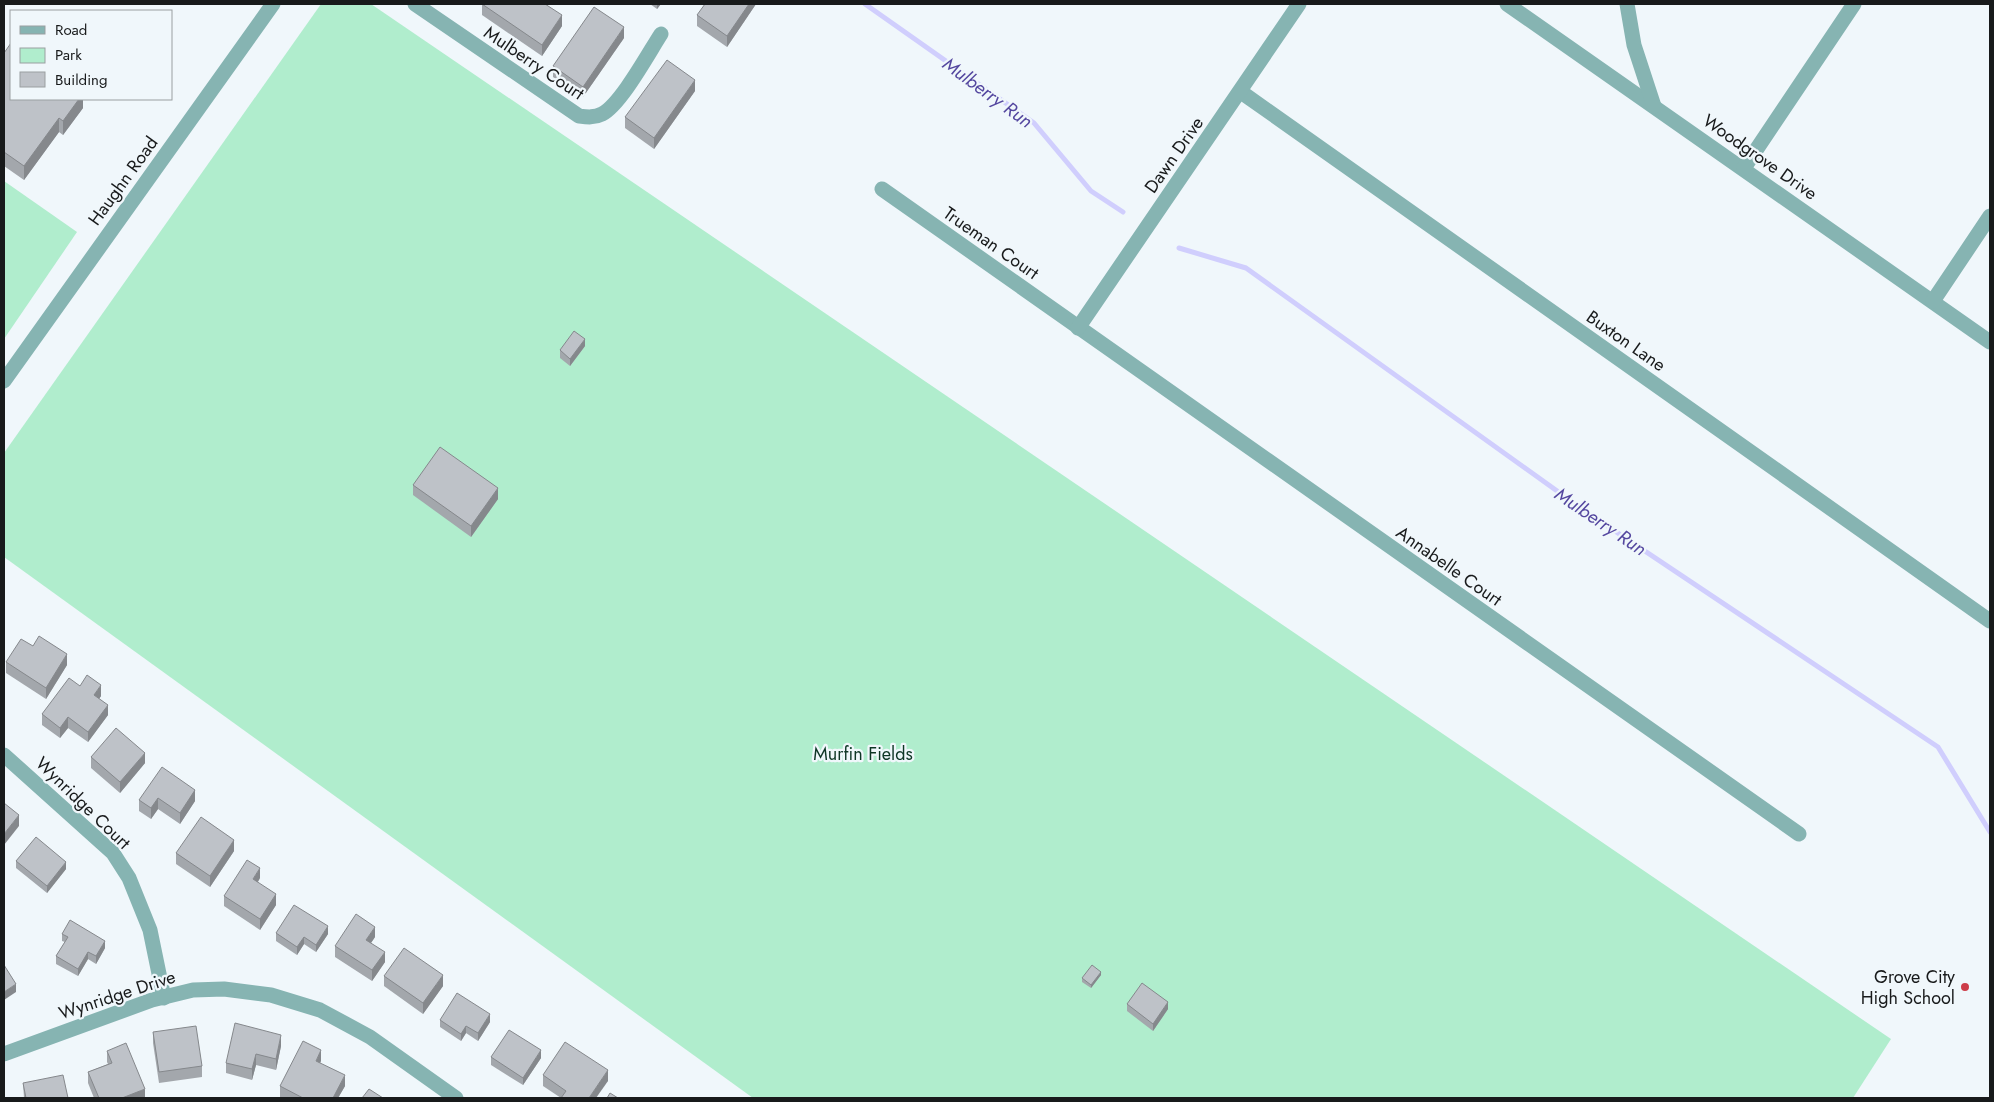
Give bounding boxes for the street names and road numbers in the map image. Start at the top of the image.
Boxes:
street label: Mulberry Court [479,20,590,107]
street label: Woodgrove Drive [1698,108,1822,206]
street label: Dawn Drive [1138,112,1210,198]
street label: Haughn Road [82,131,164,231]
street label: Trueman Court [938,200,1045,286]
street label: Buxton Lane [1581,304,1671,378]
street label: Annabelle Court [1391,520,1508,613]
street label: Wynridge Court [30,751,137,856]
street label: Wynridge Drive [55,964,179,1026]

